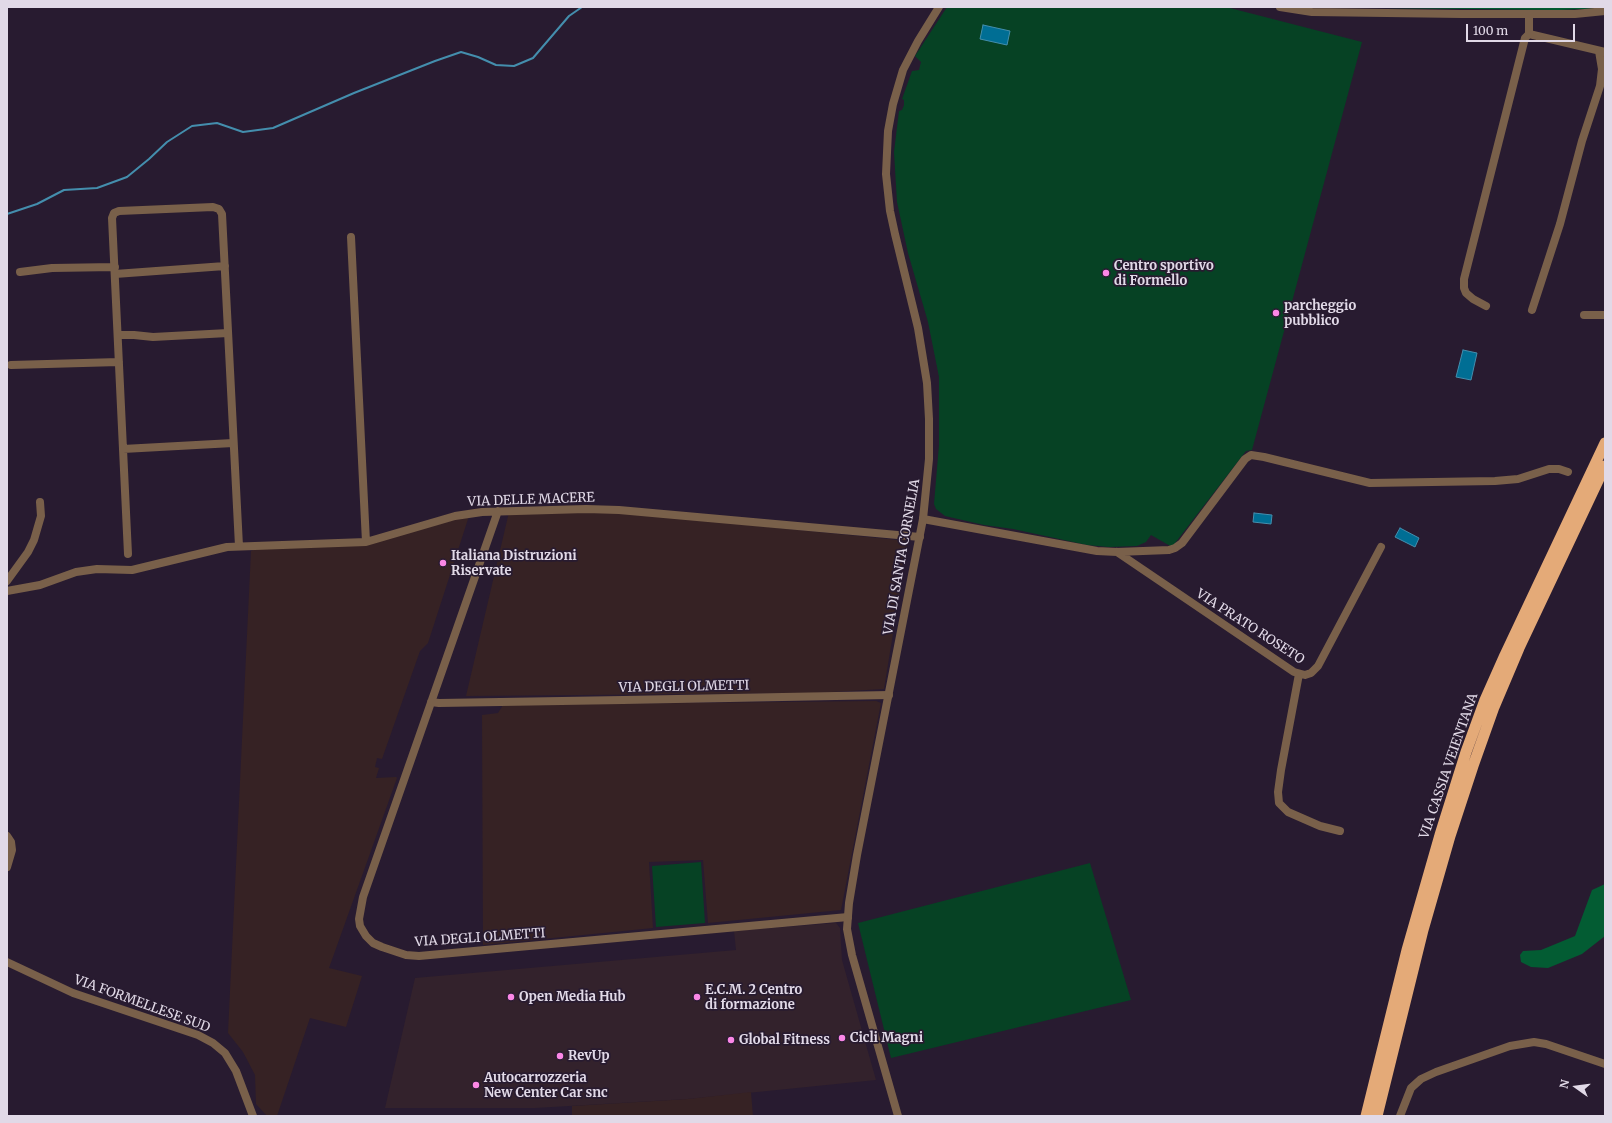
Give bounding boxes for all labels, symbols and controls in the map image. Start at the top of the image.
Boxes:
scale bar [1468,16,1577,42]
text: 100 m [1473,23,1508,38]
place label: Centro sportivo di Formello [1114,258,1214,289]
marker: Centro sportivo di Formello [1101,268,1111,278]
place label: parcheggio pubblico [1284,298,1356,329]
marker: parcheggio pubblico [1271,308,1281,318]
street label: VIA DI SANTA CORNELIA [881,478,923,636]
street label: VIA DELLE MACERE [467,490,595,510]
place label: Italiana Distruzioni Riservate [451,548,577,579]
marker: Italiana Distruzioni Riservate [438,558,448,568]
street label: VIA PRATO ROSETO [1193,586,1307,668]
street label: VIA DEGLI OLMETTI [618,678,750,696]
street label: VIA CASSIA VEIENTANA [1417,691,1481,841]
street label: VIA DEGLI OLMETTI [414,926,546,950]
street label: VIA FORMELLESE SUD [72,972,212,1036]
place label: E.C.M. 2 Centro di formazione [705,982,802,1013]
place label: Open Media Hub [519,989,626,1005]
marker: Open Media Hub [506,992,516,1002]
marker: E.C.M. 2 Centro di formazione [692,992,702,1002]
place label: Cicli Magni [850,1030,923,1046]
place label: Global Fitness [739,1032,830,1048]
marker: Cicli Magni [837,1033,847,1043]
marker: Global Fitness [726,1035,736,1045]
place label: RevUp [568,1048,610,1064]
marker: RevUp [555,1051,565,1061]
north arrow [1556,1067,1596,1107]
place label: Autocarrozzeria New Center Car snc [484,1070,608,1101]
text: N [1557,1078,1572,1090]
marker: Autocarrozzeria New Center Car snc [471,1080,481,1090]

